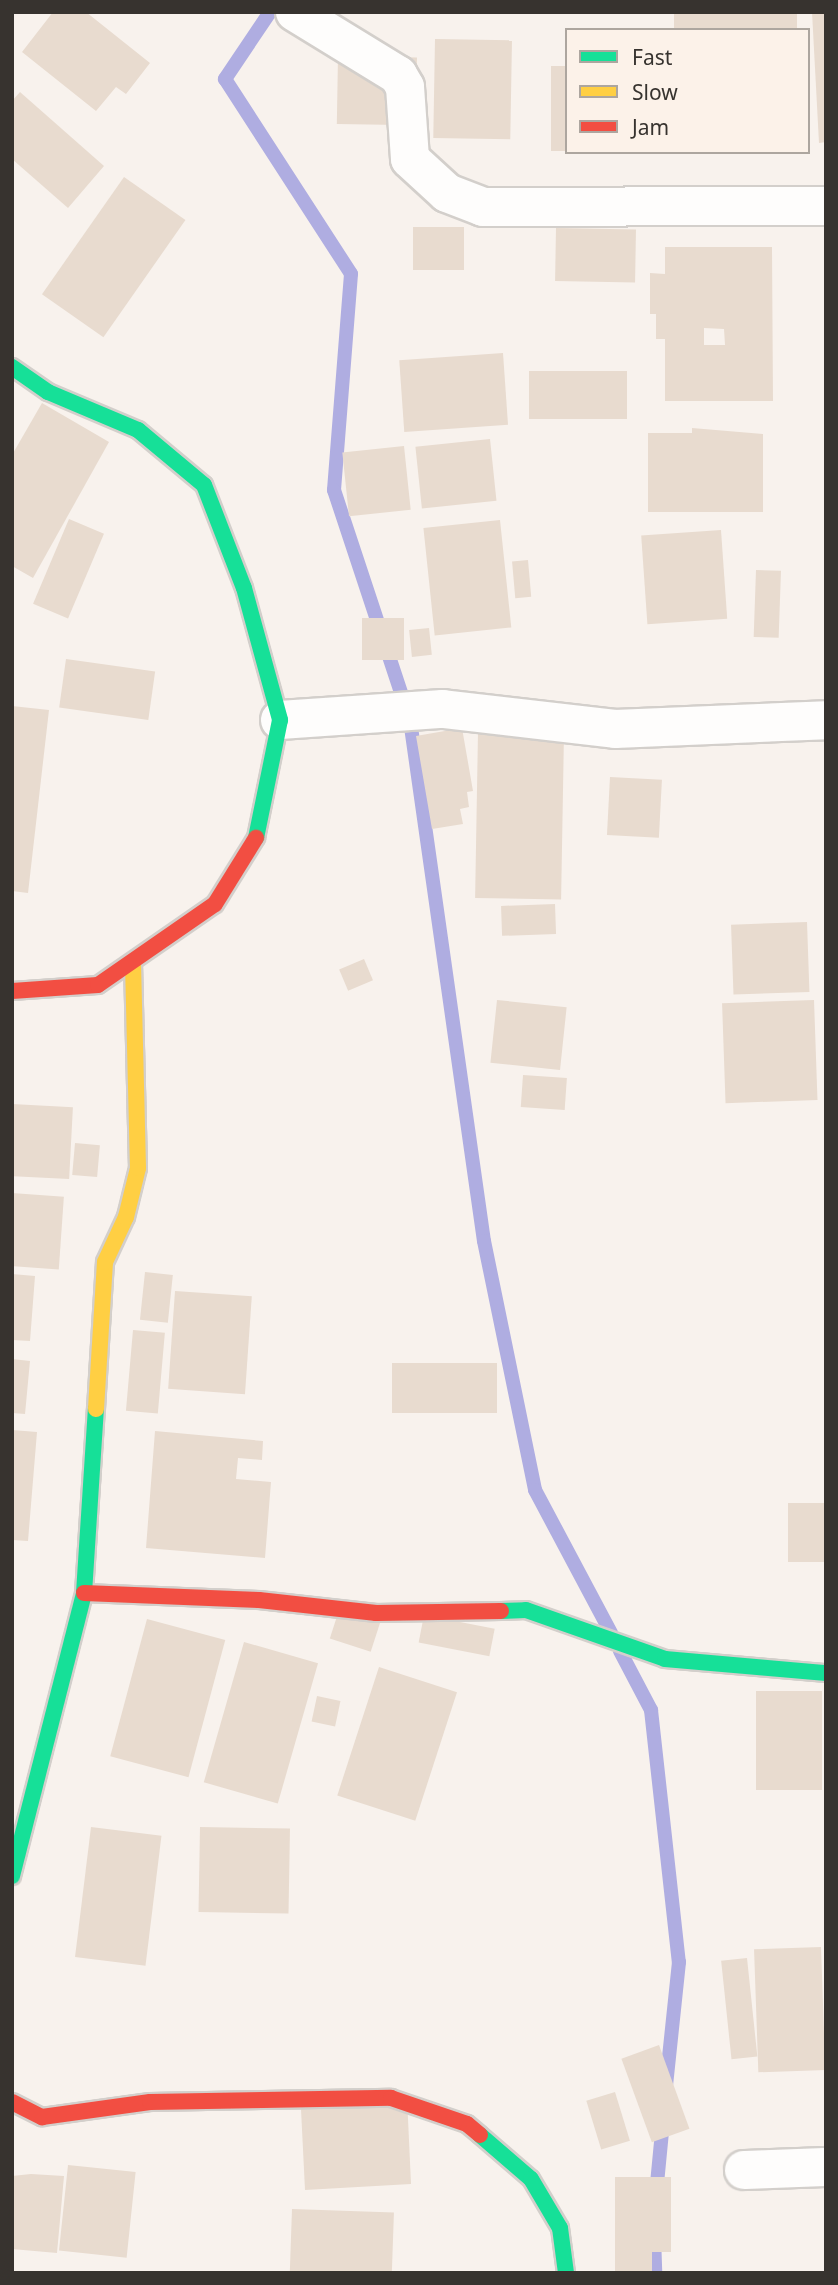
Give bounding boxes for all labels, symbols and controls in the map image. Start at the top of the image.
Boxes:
legend [565,28,810,154]
text: Fast [632,43,672,71]
text: Slow [632,78,678,106]
text: Jam [632,113,669,141]

